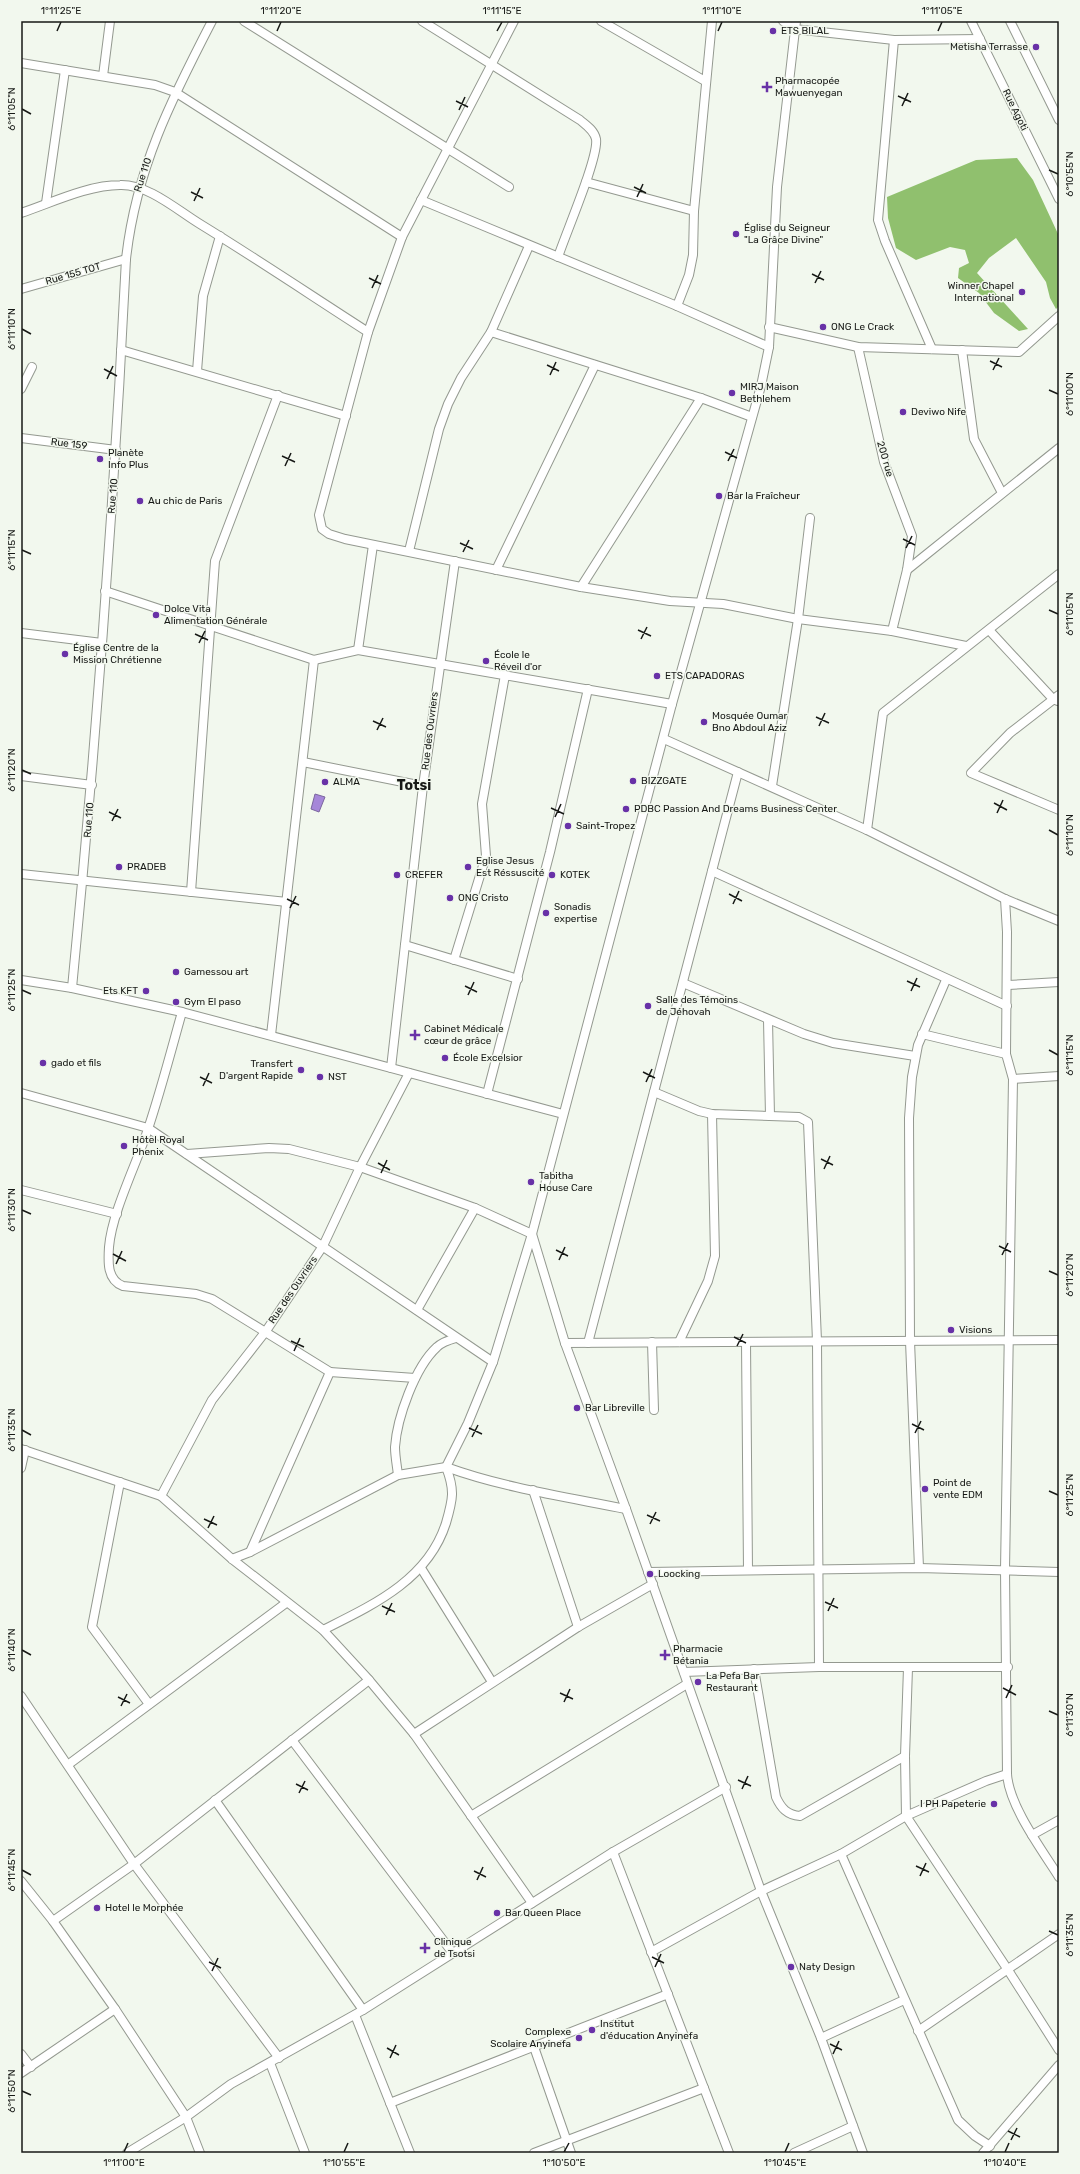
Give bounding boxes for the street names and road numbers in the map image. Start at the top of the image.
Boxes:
street label: Rue Agoti [1000,87,1030,133]
street label: Rue 110 [132,156,154,194]
street label: Rue 155 TOT [44,260,102,288]
street label: Rue 159 [50,436,88,452]
street label: 200 rue [874,440,896,479]
street label: Rue 110 [105,478,121,514]
street label: Rue des Ouvriers [419,691,441,771]
street label: Rue 110 [81,802,97,838]
street label: Rue des Ouvriers [266,1254,320,1326]

